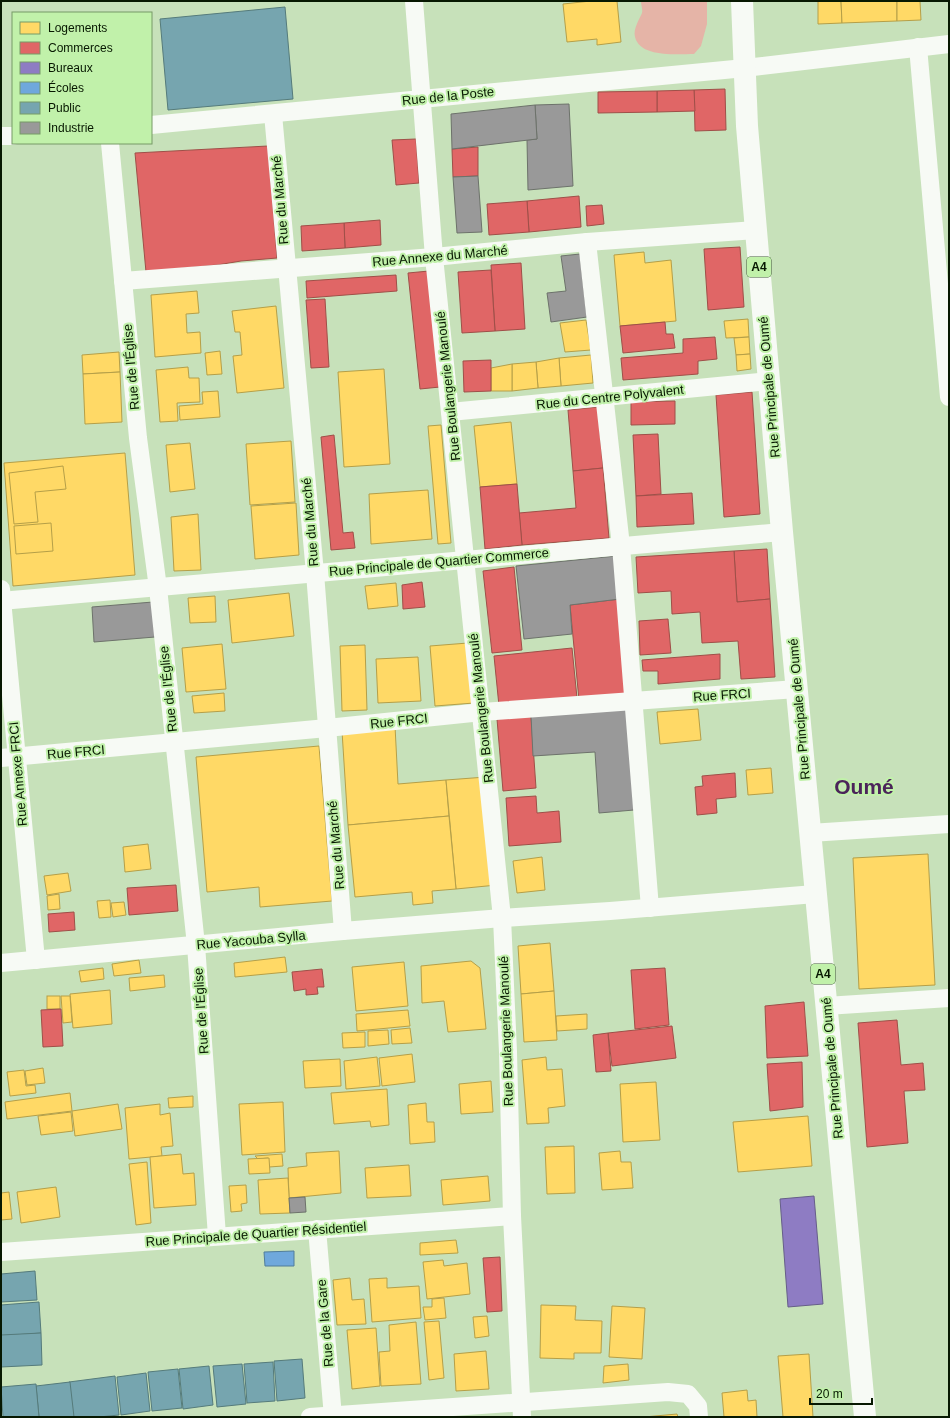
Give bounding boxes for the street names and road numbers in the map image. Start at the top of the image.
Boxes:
street label: Rue de la Poste [401,84,495,108]
street label: Rue du Marché [269,155,291,245]
street label: Rue Annexe du Marché [372,243,508,269]
road number: A4 [747,257,771,277]
street label: Rue Boulangerie Manoulé [433,310,463,462]
street label: Rue Principale de Oumé [755,316,783,458]
street label: Rue de l'Église [120,323,142,411]
street label: Rue du Centre Polyvalent [536,382,685,412]
street label: Rue du Marché [299,477,321,567]
street label: Rue Principale de Quartier Commerce [329,545,549,579]
street label: Rue Boulangerie Manoulé [466,632,496,784]
street label: Rue Principale de Oumé [785,638,813,780]
street label: Rue de l'Église [156,645,180,733]
street label: Rue FRCI [693,686,751,704]
street label: Rue FRCI [369,711,429,731]
street label: Rue Annexe FRCI [6,721,30,827]
street label: Rue FRCI [47,742,105,762]
street label: Rue du Marché [325,800,347,890]
street label: Rue Yacouba Sylla [196,928,307,952]
street label: Rue Boulangerie Manoulé [496,956,516,1106]
road number: A4 [811,964,835,984]
street label: Rue de l'Église [191,967,211,1055]
street label: Rue Principale de Oumé [818,997,846,1139]
street label: Rue Principale de Quartier Résidentiel [145,1219,367,1249]
street label: Rue de la Gare [314,1278,336,1368]

